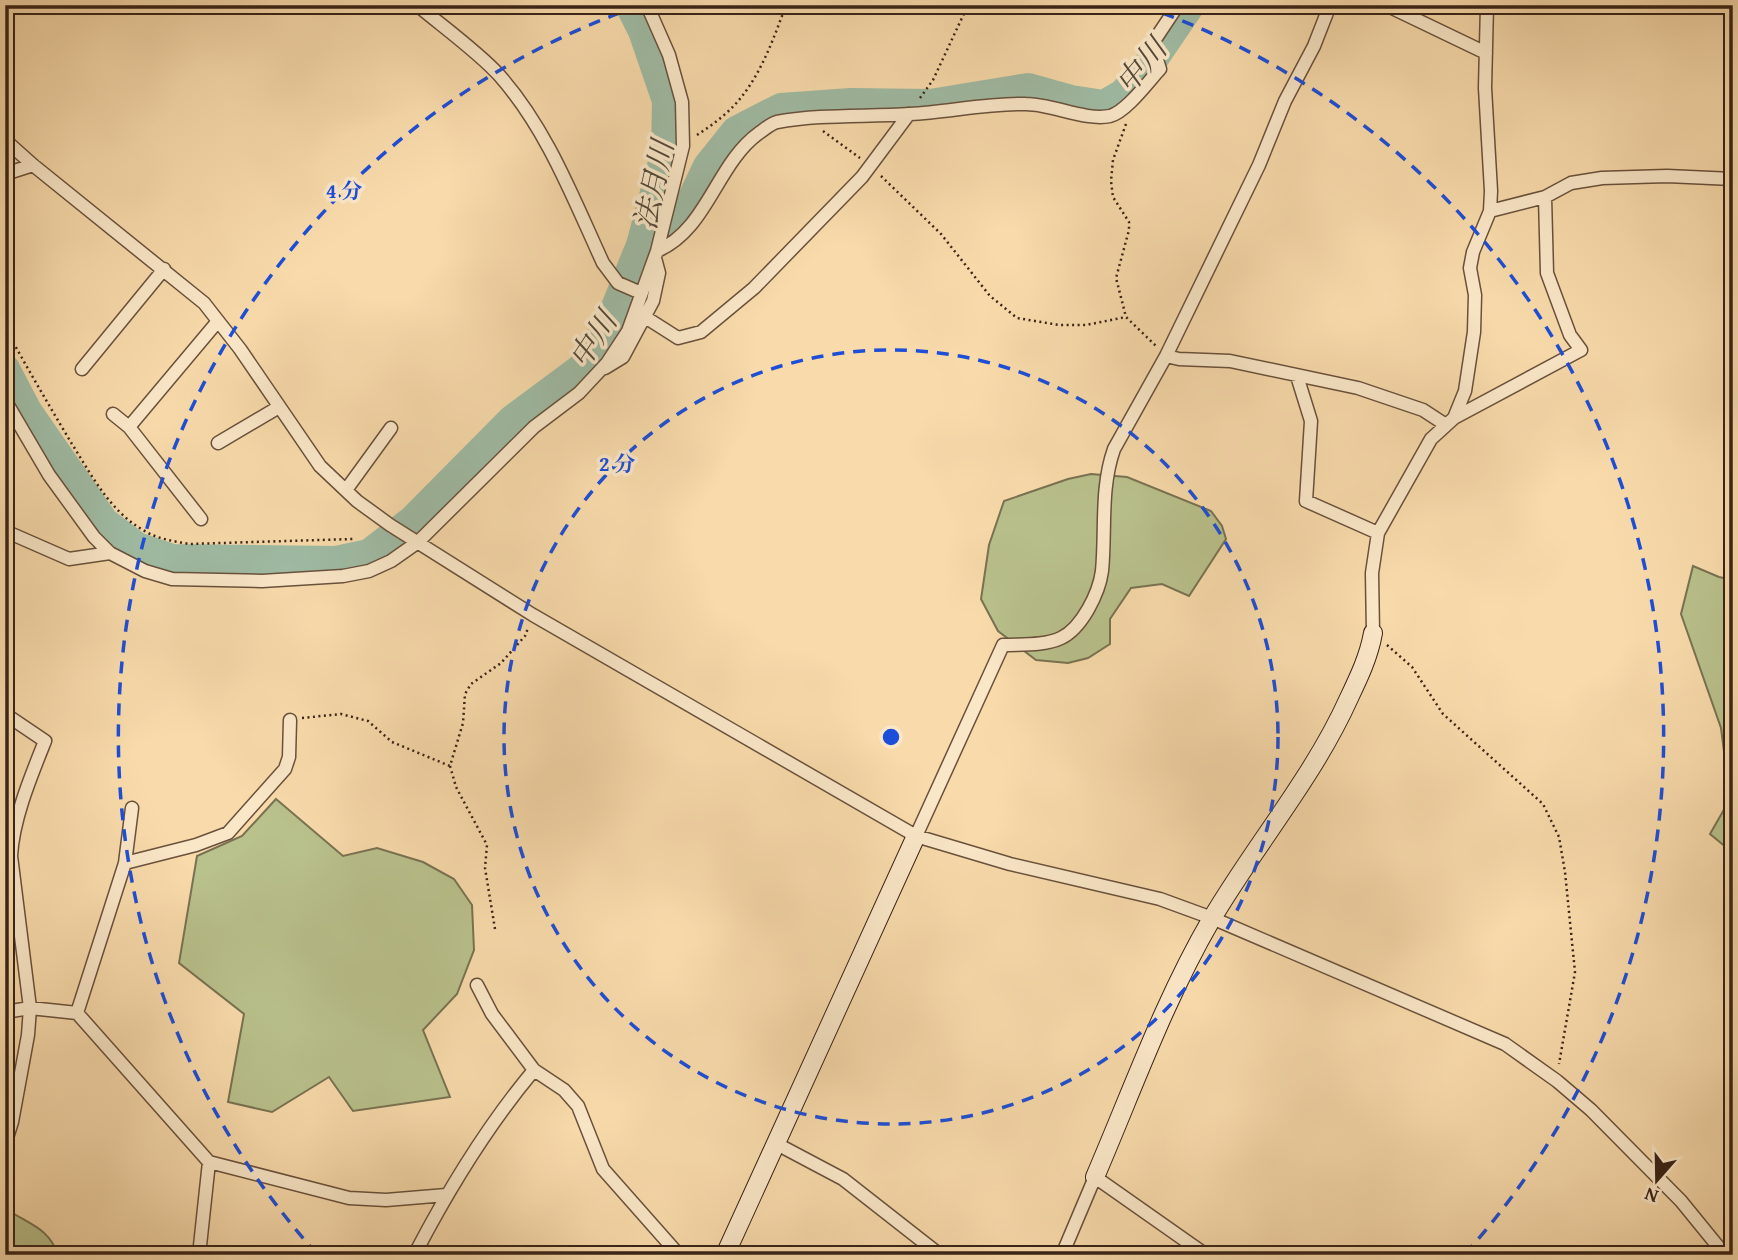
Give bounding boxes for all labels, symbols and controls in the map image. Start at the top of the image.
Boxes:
water label: 中川 [1104,26,1178,102]
water label: 法月川 [622,133,685,233]
text: 4 分 [326,175,362,206]
water label: 中川 [557,300,629,377]
text: 2 分 [599,448,635,479]
centre of rings [879,725,903,749]
north arrow [1622,1144,1692,1214]
text: N [1640,1181,1662,1211]

